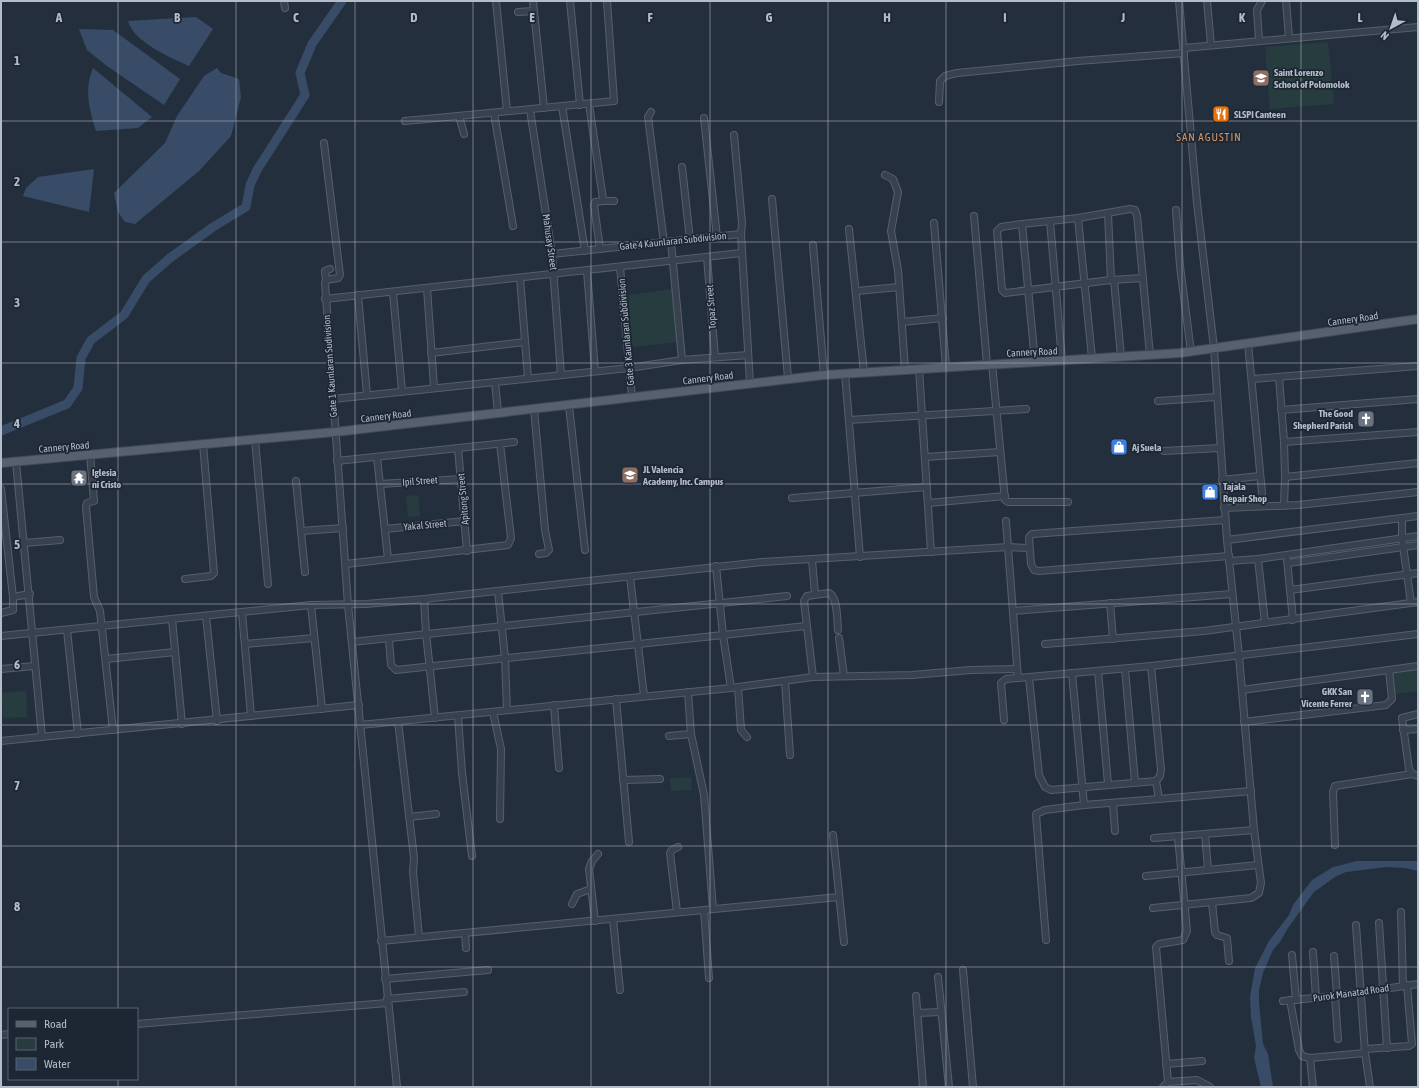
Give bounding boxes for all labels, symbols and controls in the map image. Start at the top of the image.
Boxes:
north arrow [1371,8,1411,48]
text: A [55,10,63,25]
text: B [174,10,181,25]
text: C [293,10,299,25]
text: D [410,10,418,25]
text: E [529,10,535,25]
text: F [647,10,653,25]
text: G [766,10,773,25]
text: H [883,10,891,25]
text: I [1003,10,1007,25]
text: J [1120,10,1125,25]
text: K [1239,10,1246,25]
text: L [1357,10,1363,25]
text: N [1378,29,1391,42]
text: 1 [14,53,20,68]
place label: Saint Lorenzo School of Polomolok [1274,67,1350,90]
school or university icon: Saint Lorenzo School of Polomolok [1251,68,1271,88]
restaurant icon: SLSPI Canteen [1211,104,1231,124]
place label: SLSPI Canteen [1234,109,1286,120]
district label: SAN AGUSTIN [1176,131,1242,143]
text: 2 [14,174,20,189]
street label: Mahusay Street [541,213,559,271]
street label: Gate 4 Kaunlaran Subdivision [619,230,727,252]
street label: Gate 3 Kaunlaran Subdivision [616,278,636,386]
street label: Topaz Street [704,284,718,330]
text: 3 [14,295,20,310]
street label: Cannery Road [1327,310,1379,328]
street label: Gate 1 Kaunlaran Sudivision [321,314,339,418]
street label: Cannery Road [1006,345,1058,359]
street label: Cannery Road [682,369,734,387]
street label: Cannery Road [360,407,412,425]
place label: The Good Shepherd Parish [1293,408,1353,431]
church icon: The Good Shepherd Parish [1356,409,1376,429]
text: 4 [13,416,20,431]
shop icon: Aj Suela [1109,437,1129,457]
street label: Cannery Road [38,439,90,455]
place label: Aj Suela [1131,442,1162,453]
place label: JL Valencia Academy, Inc. Campus [642,464,724,487]
school or university icon: JL Valencia Academy, Inc. Campus [620,465,640,485]
place label: Iglesia ni Cristo [92,467,122,490]
temple icon: Iglesia ni Cristo [69,468,89,488]
street label: Apitong Street [455,473,471,525]
street label: Ipil Street [402,474,438,488]
place label: Tajala Repair Shop [1223,481,1267,504]
shop icon: Tajala Repair Shop [1200,482,1220,502]
street label: Yakal Street [403,518,447,532]
text: 5 [14,537,20,552]
text: 6 [14,657,20,672]
place label: GKK San Vicente Ferrer [1300,686,1353,709]
church icon: GKK San Vicente Ferrer [1355,687,1375,707]
text: 7 [14,778,20,793]
text: 8 [14,899,20,914]
street label: Purok Manatad Road [1312,982,1390,1004]
legend [8,1008,138,1080]
text: Road [44,1017,67,1031]
text: Park [44,1037,65,1051]
text: Water [44,1057,71,1071]

